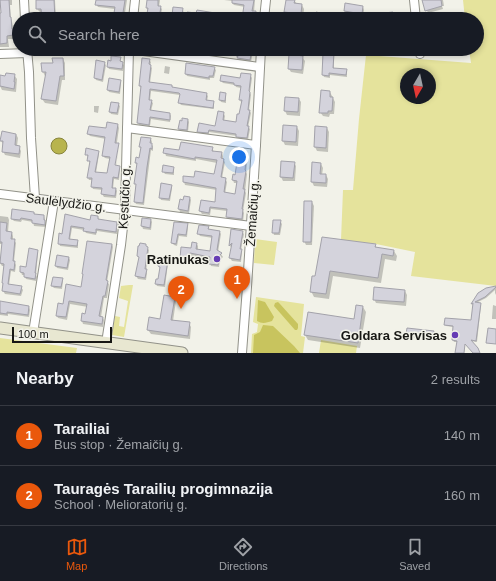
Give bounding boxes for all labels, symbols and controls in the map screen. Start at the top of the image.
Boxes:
search box [12,12,484,56]
icon: search [26,23,48,45]
text: Search here [58,26,140,43]
north arrow [400,68,436,104]
your location [229,147,249,167]
street label: Kęstučio g. [115,165,134,230]
street label: Žemaičių g. [243,179,262,247]
street label: Saulėlydžio g. [25,190,107,215]
place label: Ratinukas [147,252,209,267]
marker: Ratinukas [212,254,222,264]
pin: 1 [224,266,250,299]
pin: 2 [168,276,194,309]
scale bar [12,325,112,344]
text: 100 m [18,328,49,340]
place label: Goldara Servisas [341,328,447,343]
marker: Goldara Servisas [450,330,460,340]
text: Nearby [16,369,74,388]
text: 2 results [431,372,480,387]
text: Tarailiai [54,420,110,437]
text: 1 [25,428,33,443]
text: 140 m [444,428,480,443]
text: Bus stop · Žemaičių g. [54,437,183,452]
text: Tauragės Tarailių progimnazija [54,480,273,497]
text: 2 [25,488,33,503]
text: 160 m [444,488,480,503]
text: School · Melioratorių g. [54,497,188,512]
tab: Map [66,536,88,572]
tab: Directions [219,536,268,572]
tab: Saved [399,536,430,572]

